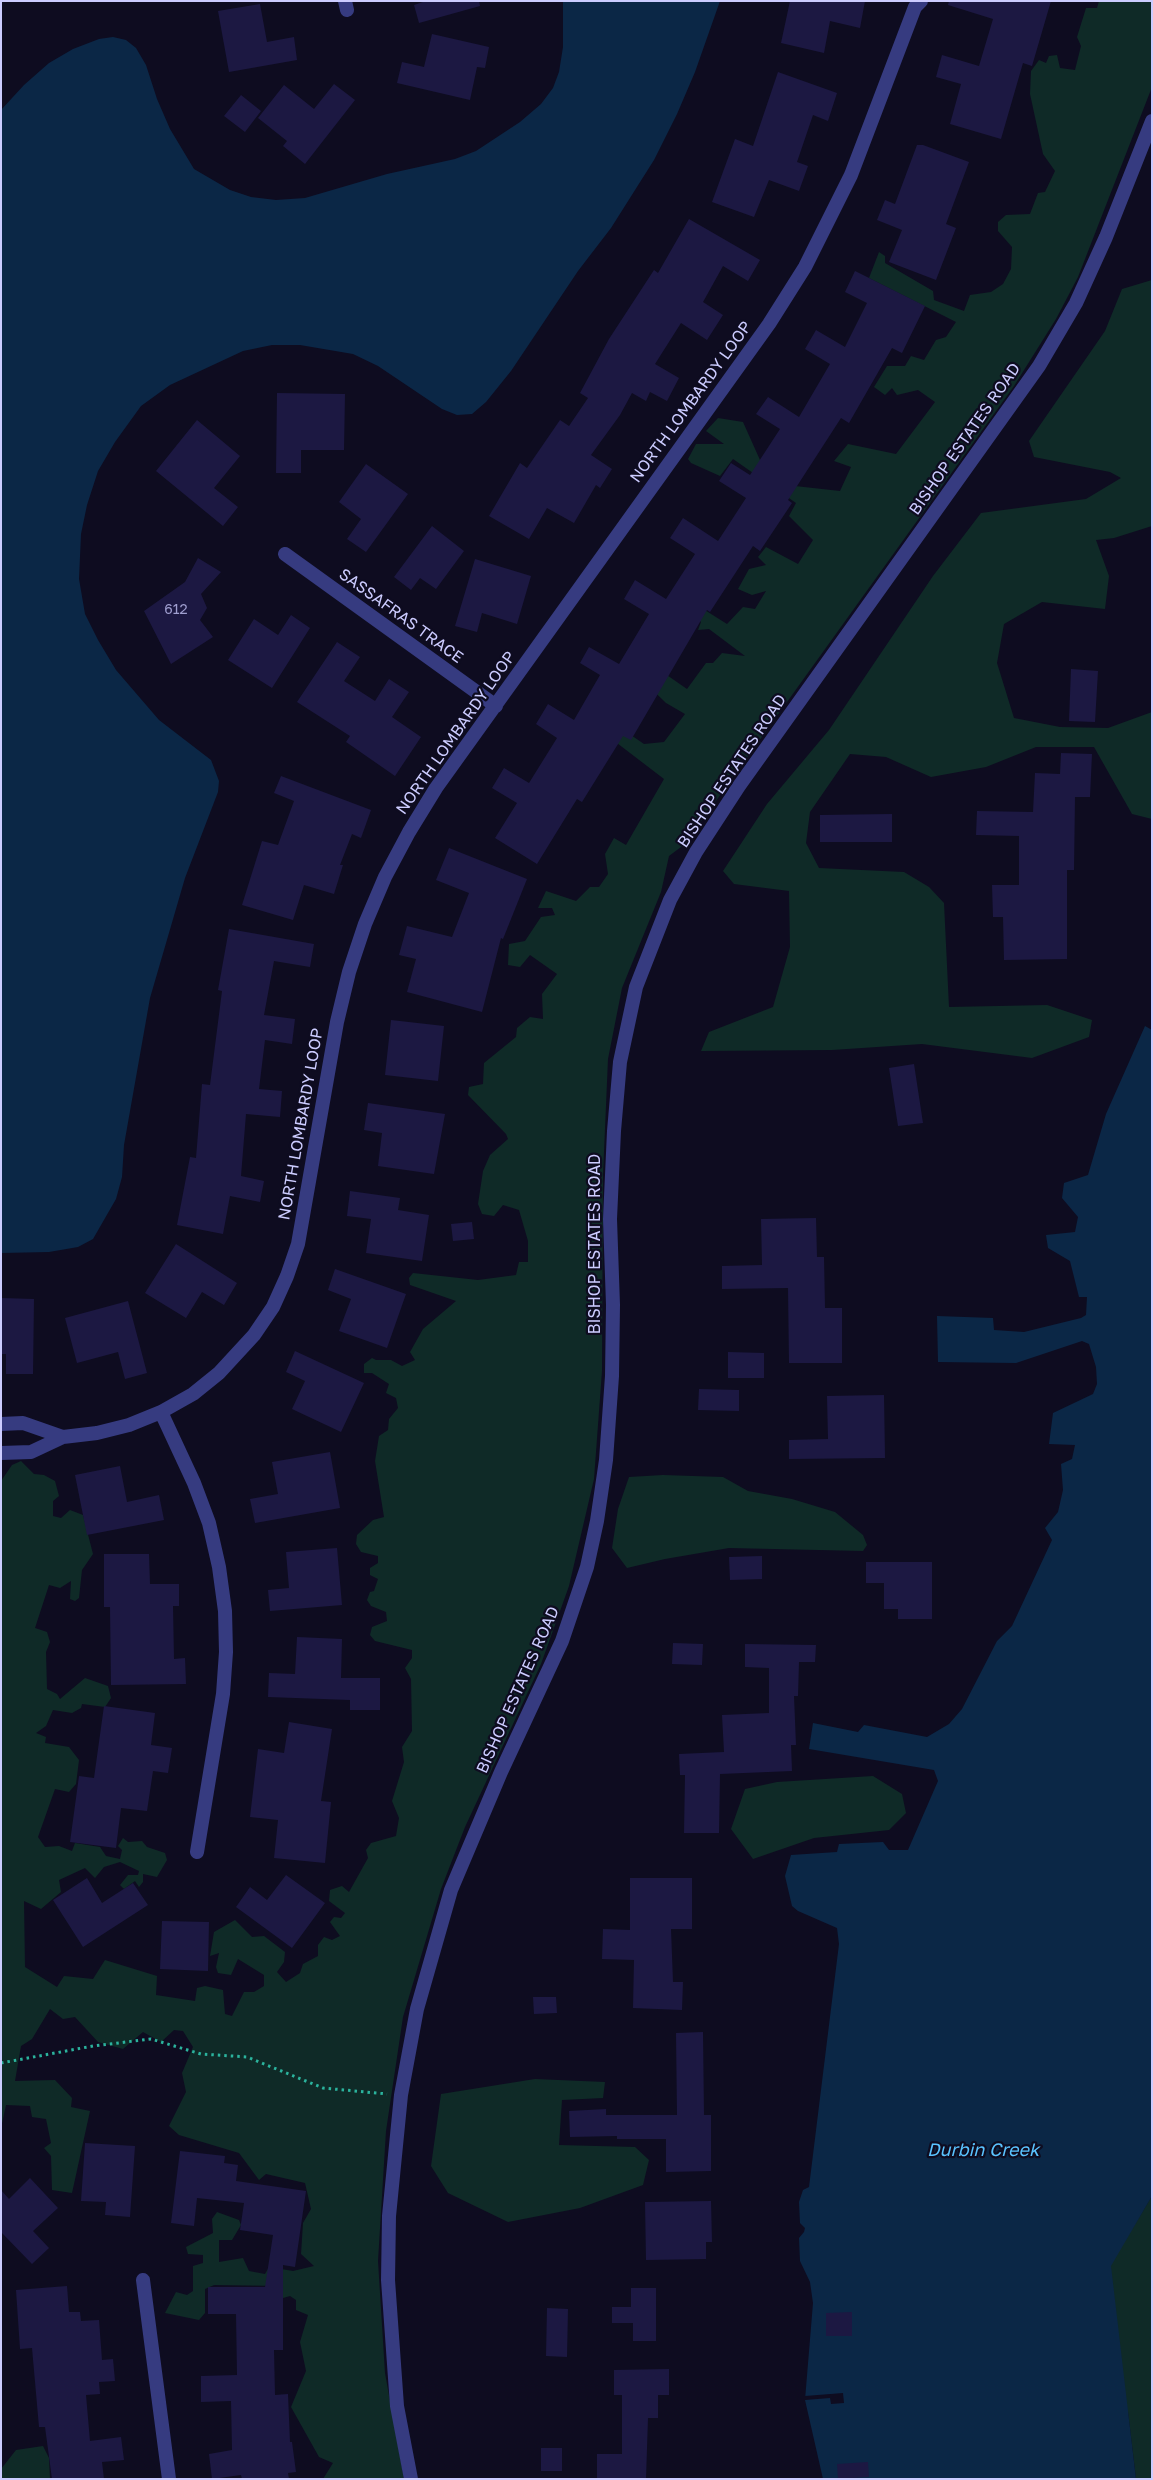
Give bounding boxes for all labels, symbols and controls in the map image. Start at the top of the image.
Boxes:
street label: NORTH LOMBARDY LOOP [626,318,756,486]
street label: BISHOP ESTATES ROAD [905,360,1025,518]
street label: SASSAFRAS TRACE [335,565,467,667]
house number: 612 [164,602,188,618]
street label: NORTH LOMBARDY LOOP [392,648,520,818]
street label: BISHOP ESTATES ROAD [674,691,790,851]
street label: NORTH LOMBARDY LOOP [275,1027,327,1221]
street label: BISHOP ESTATES ROAD [585,1154,605,1334]
street label: BISHOP ESTATES ROAD [472,1604,564,1776]
water label: Durbin Creek [927,2139,1039,2161]

